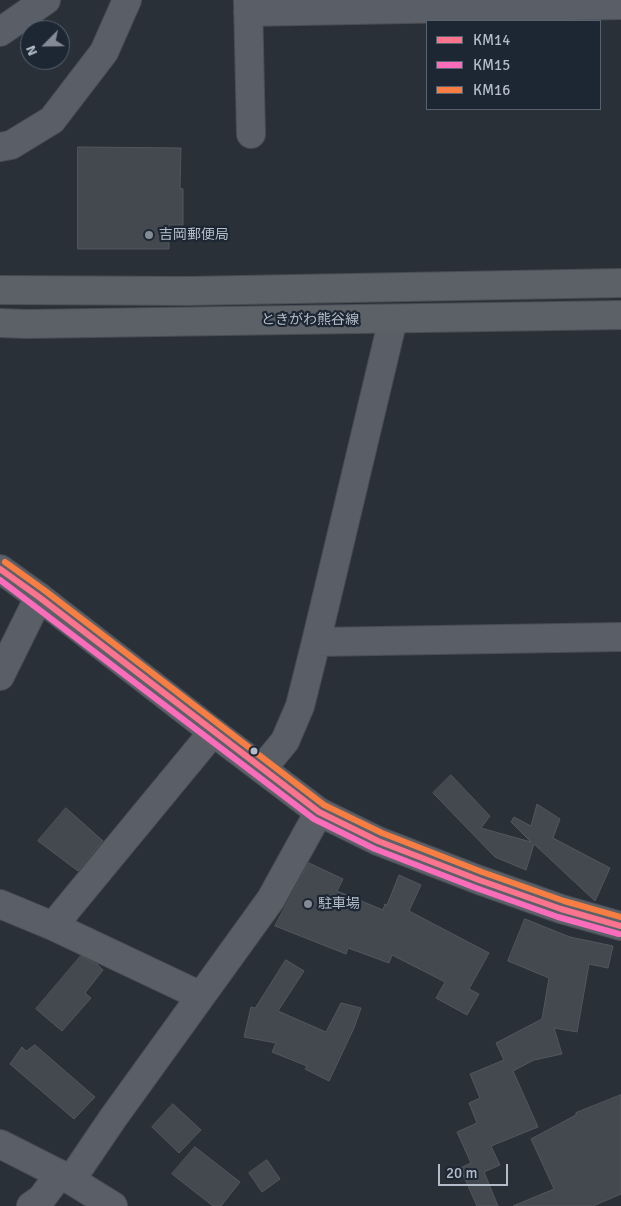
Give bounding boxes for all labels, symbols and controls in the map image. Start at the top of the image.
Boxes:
north arrow [20,20,70,70]
legend [426,20,601,110]
text: KM14 [473,31,510,49]
text: N [22,43,41,58]
text: KM15 [473,56,510,74]
text: KM16 [473,81,510,99]
place label: 吉岡郵便局 [159,227,229,243]
marker: 吉岡郵便局 [143,229,155,241]
street label: ときがわ熊谷線 [261,312,359,328]
unlabelled marker [249,746,259,756]
place label: 駐車場 [318,896,360,912]
marker: 駐車場 [302,898,314,910]
scale bar [441,1154,511,1186]
text: 20 m [446,1164,477,1182]

